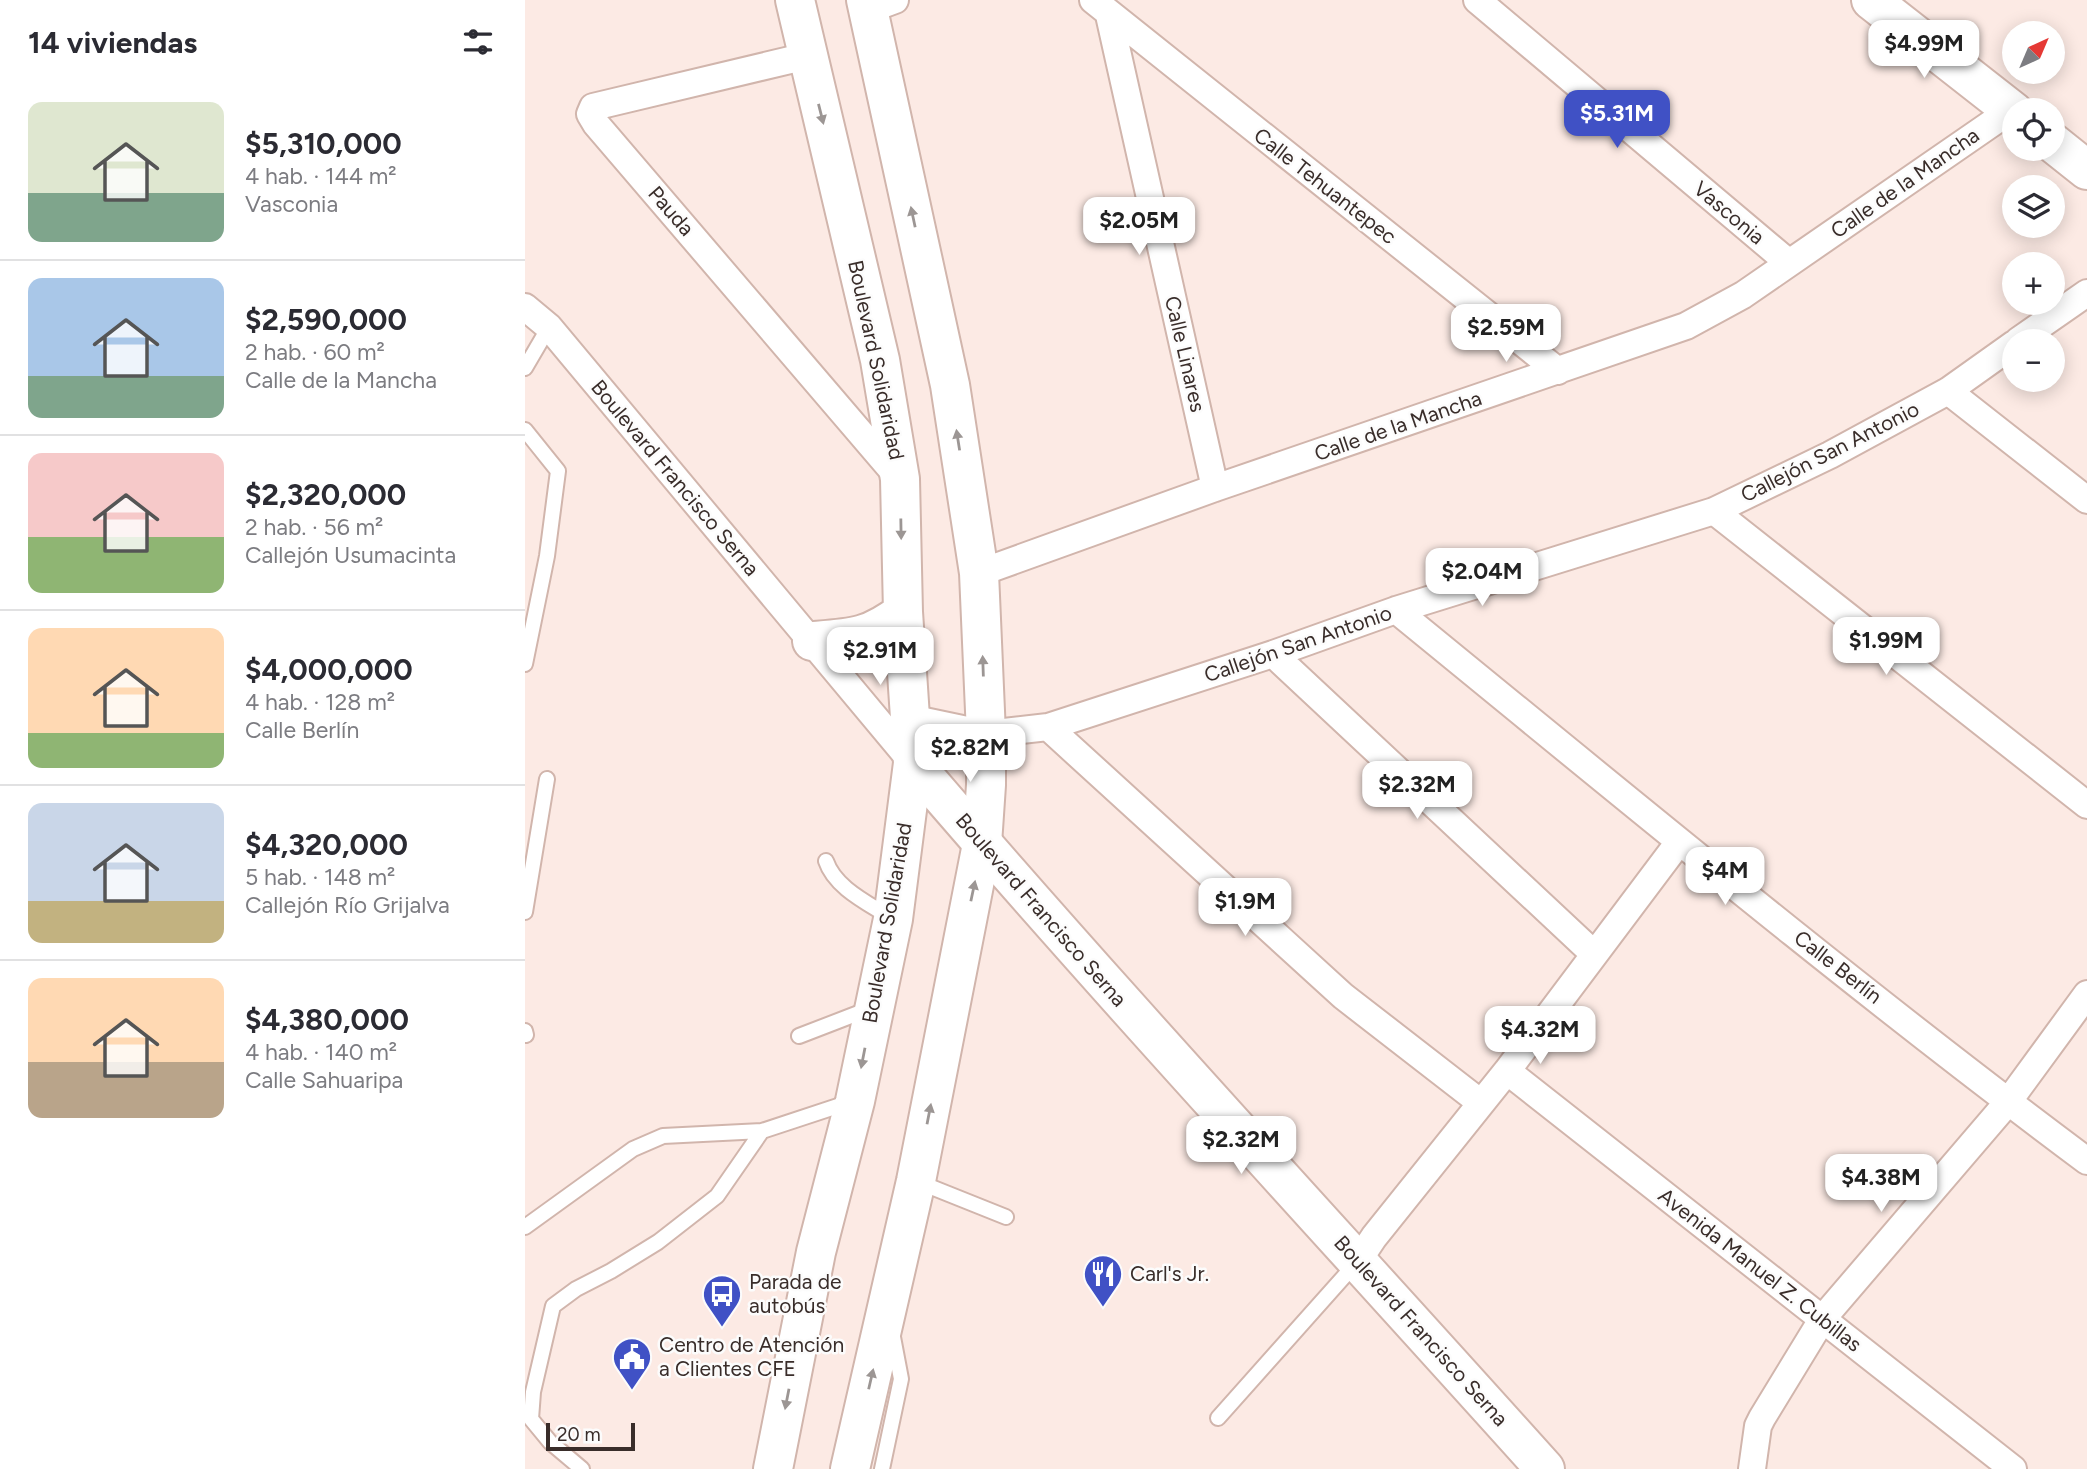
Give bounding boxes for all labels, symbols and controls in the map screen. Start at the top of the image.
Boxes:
pin: $4.99M [1867,20,1981,80]
north arrow [2002,21,2065,84]
map controls [2002,21,2065,392]
icon: filters [459,23,497,61]
text: 14 viviendas [28,24,197,61]
text: $4.99M [1884,29,1964,57]
pin: $5.31M [1560,90,1674,150]
button: locate [2002,98,2065,161]
text: $5.31M [1580,99,1654,127]
one-way arrow [815,103,826,125]
street label: Calle Tehuantepec [1249,122,1402,249]
street label: Calle de la Mancha [1826,122,1984,243]
text: $5,310,000 [245,125,402,162]
icon: home [84,130,168,214]
text: 4 hab. · 144 m² [245,162,397,190]
button: layers [2002,175,2065,238]
street label: Vasconia [1689,176,1770,250]
street label: Pauda [643,181,700,241]
text: Vasconia [245,190,338,218]
pin: $2.05M [1082,198,1196,257]
one-way arrow [908,206,919,228]
text: $2.05M [1099,206,1179,234]
button: + [2002,252,2065,315]
street label: Boulevard Solidaridad [843,258,910,462]
street label: Calle Linares [1160,293,1211,414]
text: $2,590,000 [245,301,407,338]
pin: $2.59M [1449,304,1563,364]
icon: home [84,306,168,390]
text: $2.59M [1467,313,1545,341]
button: − [2002,329,2065,392]
text: 2 hab. · 60 m² [245,338,385,366]
text: Calle de la Mancha [245,366,437,394]
street label: Boulevard Francisco Serna [586,375,765,581]
street label: Calle de la Mancha [1311,385,1485,466]
street label: Callejón San Antonio [1737,396,1923,507]
one-way arrow [953,429,964,451]
text: $2,320,000 [245,476,406,513]
icon: home [84,481,168,565]
text: 2 hab. · 56 m² [245,513,383,541]
one-way arrow [896,518,907,540]
text: Callejón Usumacinta [245,541,456,569]
pin: $2.04M [1425,548,1539,608]
text: $2.04M [1442,557,1522,585]
street label: Callejón San Antonio [1201,600,1395,687]
pin: $1.99M [1829,618,1943,677]
text: $1.99M [1849,626,1923,654]
pin: $2.91M [823,628,937,687]
text: $2.91M [843,636,917,664]
text: $4,000,000 [245,651,413,688]
one-way arrow [977,655,988,677]
icon: home [84,656,168,740]
text: 4 hab. · 128 m² [245,688,395,716]
text: Calle Berlín [245,716,359,744]
pin: $2.82M [913,724,1027,784]
text: $2.82M [931,733,1009,761]
pin: $2.32M [1360,762,1474,821]
text: $2.32M [1378,770,1456,798]
street label: Boulevard Francisco Serna [951,808,1132,1011]
street label: Boulevard Solidaridad [857,821,916,1025]
text: $4,320,000 [245,826,408,863]
icon: home [84,831,168,915]
pin: $4M [1691,848,1759,907]
text: $4M [1701,856,1749,884]
text: 5 hab. · 148 m² [245,863,395,891]
pin: $1.9M [1196,878,1294,938]
one-way arrow [967,880,978,902]
text: $1.9M [1214,887,1276,915]
text: Callejón Río Grijalva [245,891,450,919]
street label: Calle Berlín [1789,925,1887,1009]
text: $4,380,000 [245,1001,409,1038]
icon: home [84,1006,168,1090]
pin: $4.32M [1483,1006,1597,1066]
text: $4.32M [1501,1015,1579,1043]
text: 4 hab. · 140 m² [245,1038,397,1066]
one-way arrow [858,1047,869,1069]
text: Calle Sahuaripa [245,1066,403,1094]
one-way arrow [924,1103,935,1125]
pin: $2.32M [1184,1116,1298,1176]
text: $2.32M [1202,1125,1280,1153]
pin: $4.38M [1824,1154,1938,1214]
text: $4.38M [1841,1163,1921,1191]
street label: Avenida Manuel Z. Cubillas [1654,1183,1867,1357]
street label: Boulevard Francisco Serna [1329,1230,1514,1431]
restaurant icon: Carl's Jr. [1082,1253,1124,1308]
place label: Carl's Jr. [1130,1261,1209,1286]
place label: Parada de autobús [749,1269,841,1318]
bus stop icon: Parada de autobús [701,1273,743,1328]
place label: Centro de Atención a Clientes CFE [659,1332,844,1381]
public building icon: Centro de Atención a Clientes CFE [611,1336,653,1391]
one-way arrow [866,1368,877,1390]
one-way arrow [781,1388,792,1410]
scale bar [546,1420,635,1452]
text: 20 m [557,1423,601,1446]

